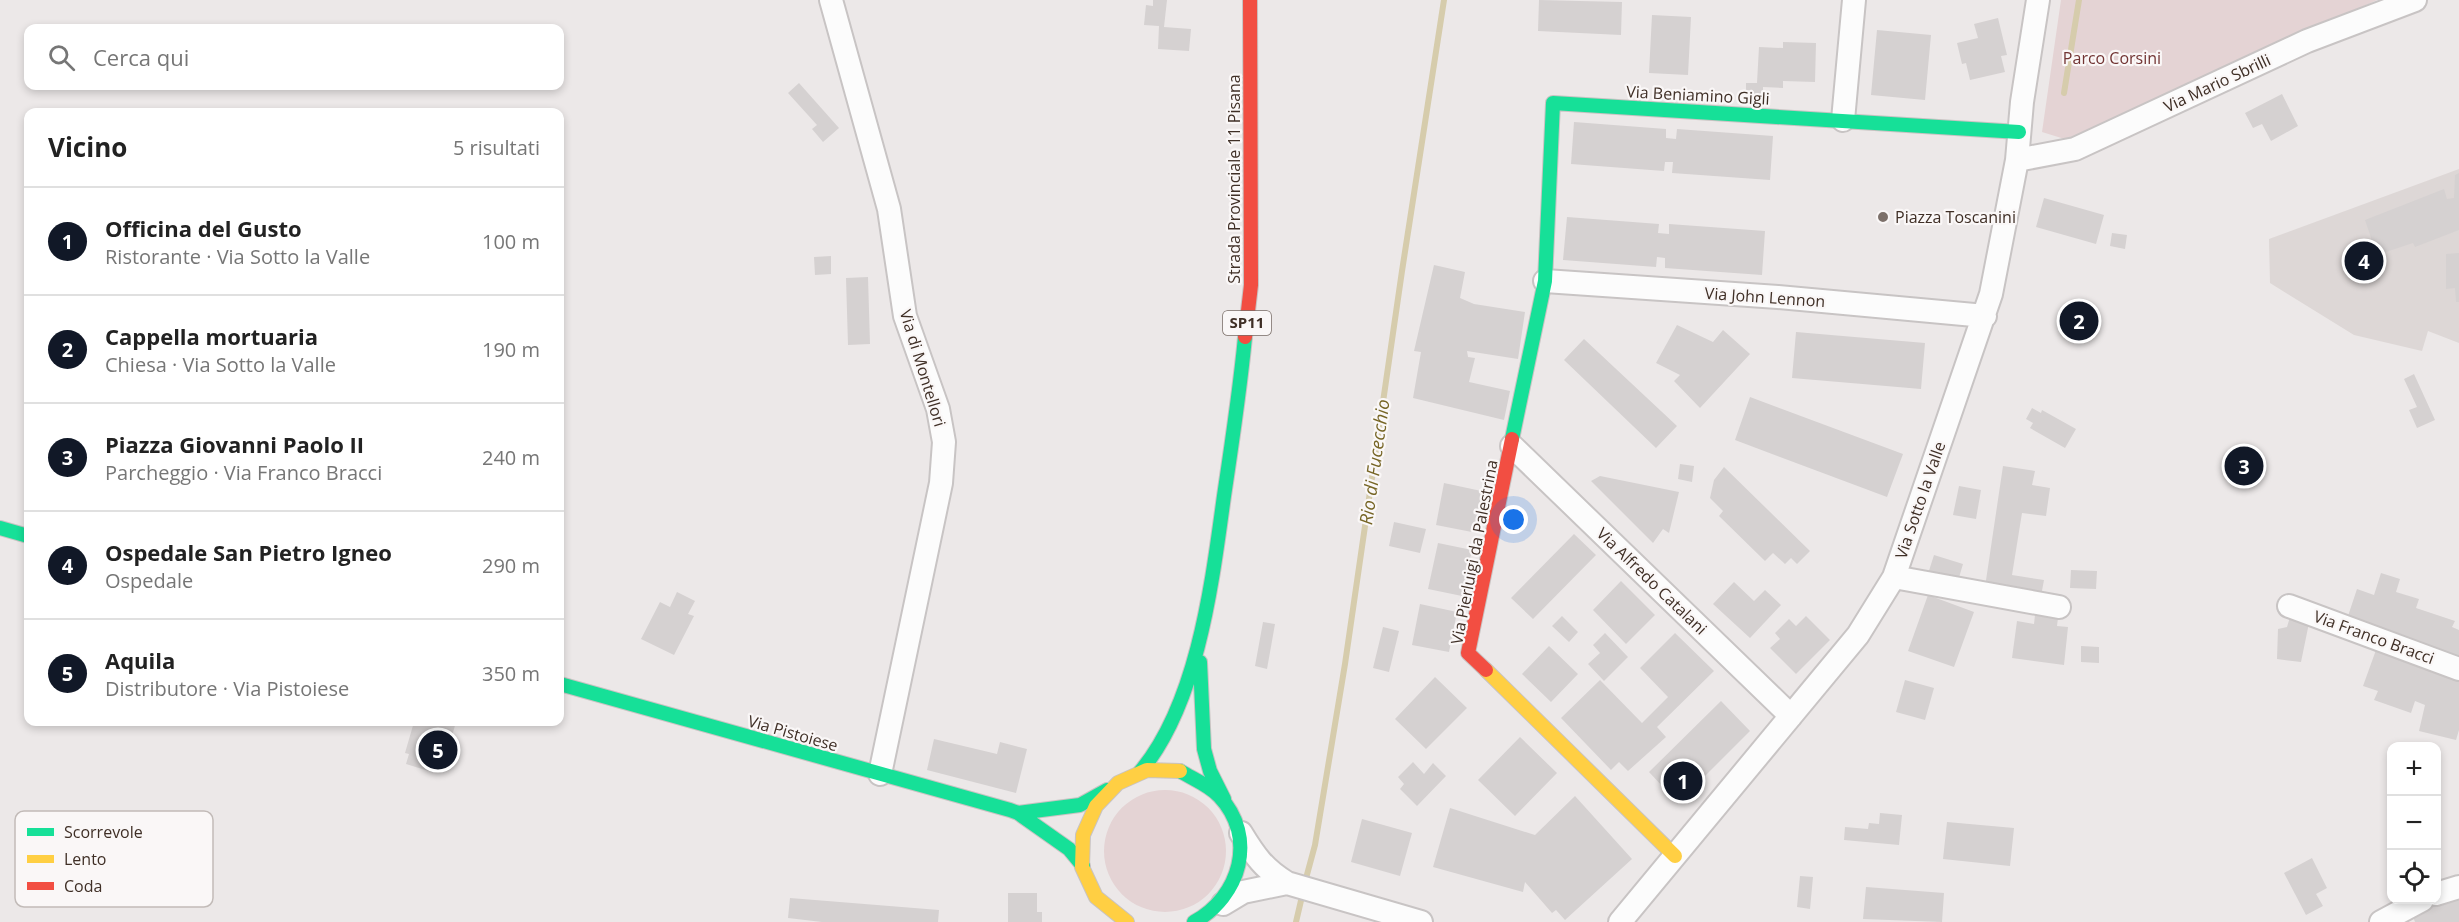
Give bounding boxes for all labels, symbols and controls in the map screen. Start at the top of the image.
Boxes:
search box [24,24,564,90]
icon: search [45,41,78,74]
text: Cerca qui [93,42,189,72]
park label: Parco Corsini [2063,47,2161,69]
street label: Via Mario Sbrilli [2160,49,2274,117]
street label: Strada Provinciale 11 Pisana [1223,74,1245,284]
street label: Via Beniamino Gigli [1626,80,1770,110]
text: Vicino [48,129,127,165]
text: 5 risultati [453,134,540,161]
place label: Piazza Toscanini [1895,206,2016,228]
marker: Piazza Toscanini [1876,210,1890,224]
text: Officina del Gusto [105,213,302,243]
text: 1 [62,228,73,255]
text: 100 m [482,228,540,255]
pin: 4 [2344,238,2384,284]
text: Ristorante · Via Sotto la Valle [105,243,370,270]
street label: Via John Lennon [1704,282,1826,312]
pin: 2 [2060,298,2098,344]
street label: Via di Montellori [895,307,951,429]
road number: SP11 [1223,311,1271,335]
text: Cappella mortuaria [105,321,318,351]
text: 2 [62,336,73,363]
text: 190 m [482,336,540,363]
text: Chiesa · Via Sotto la Valle [105,351,336,378]
water label: Rio di Fucecchio [1353,397,1395,526]
text: Piazza Giovanni Paolo II [105,429,364,459]
street label: Via Sotto la Valle [1890,438,1950,562]
text: 3 [62,444,73,471]
text: 240 m [482,444,540,471]
pin: 3 [2224,444,2264,488]
street label: Via Pierluigi da Palestrina [1445,458,1503,646]
text: Parcheggio · Via Franco Bracci [105,459,382,486]
your location [1499,505,1528,534]
street label: Via Alfredo Catalani [1592,523,1712,639]
text: Ospedale San Pietro Igneo [105,537,392,567]
text: 4 [62,552,73,579]
text: 290 m [482,552,540,579]
text: Ospedale [105,567,193,594]
street label: Via Franco Bracci [2311,605,2437,669]
text: Aquila [105,645,175,675]
text: 5 [62,660,73,687]
text: 350 m [482,660,540,687]
text: Distributore · Via Pistoiese [105,675,349,702]
street label: Via Pistoiese [745,710,841,756]
pin: 5 [418,728,458,772]
map controls [2387,742,2441,904]
button: + [2387,742,2441,796]
pin: 1 [1664,758,1702,804]
button: − [2387,796,2441,850]
legend [15,811,213,907]
text: Scorrevole [64,821,143,843]
text: Lento [64,848,106,870]
button: locate [2387,850,2441,904]
text: Coda [64,875,102,897]

